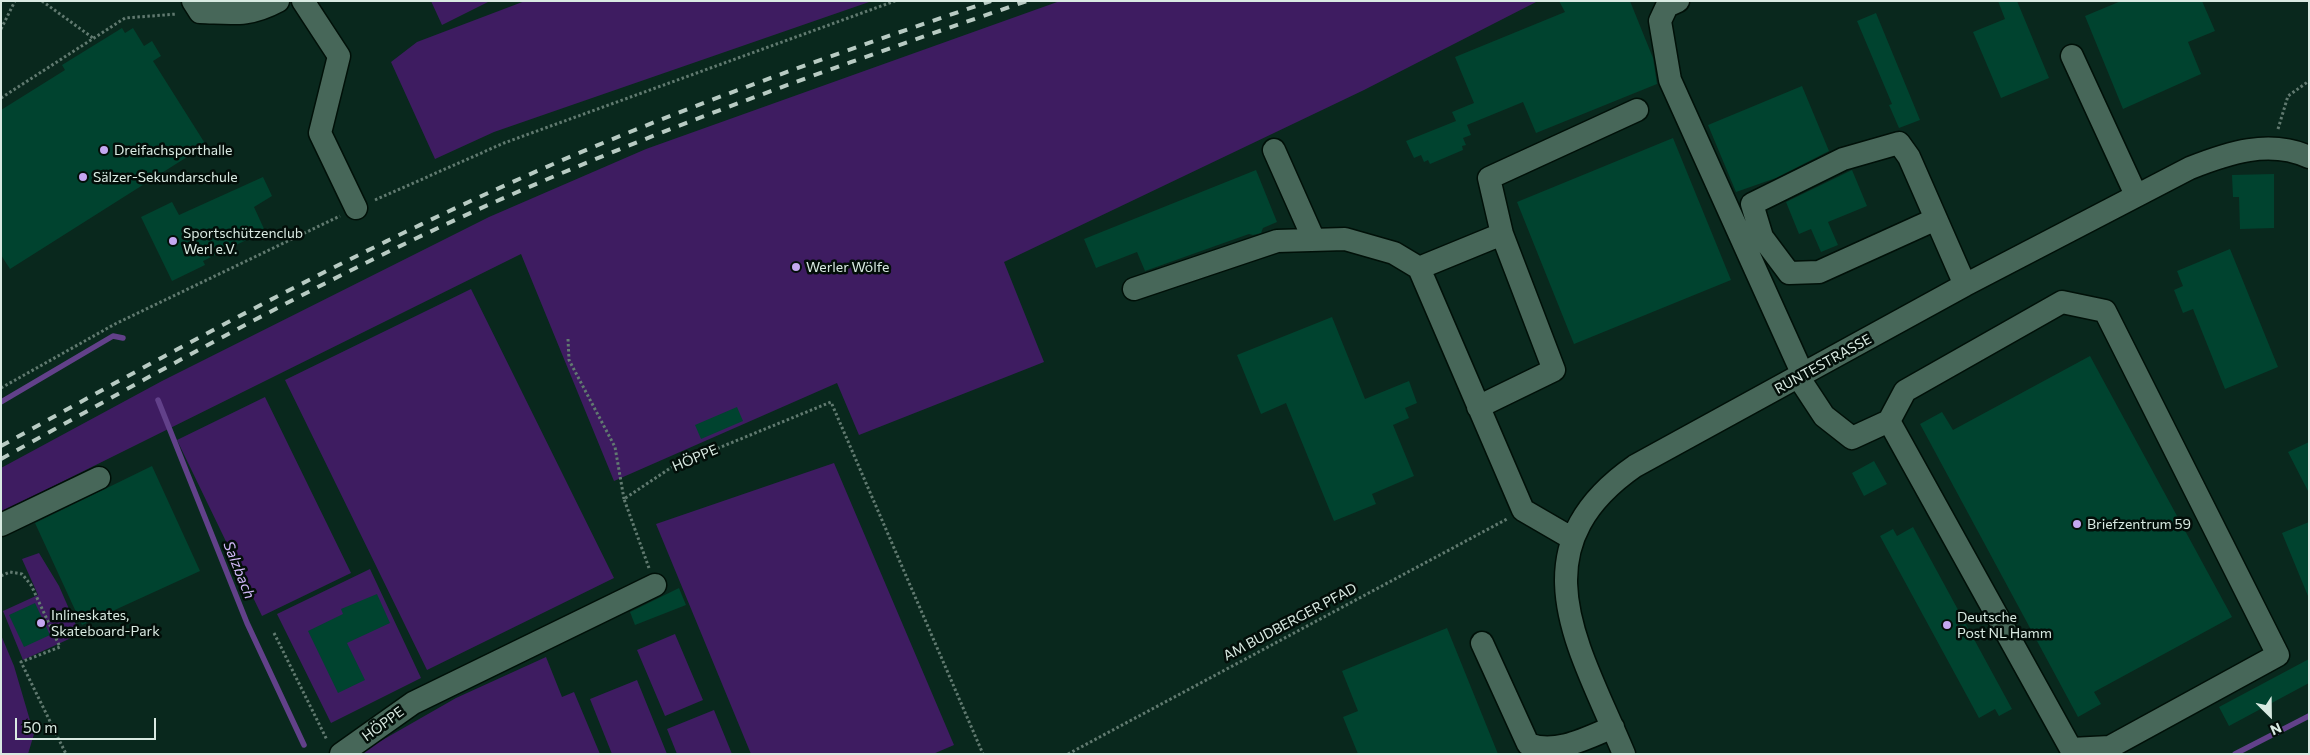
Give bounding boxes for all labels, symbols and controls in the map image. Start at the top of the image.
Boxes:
place label: Dreifachsporthalle [114,142,232,158]
marker: Dreifachsporthalle [98,144,110,156]
place label: Sälzer-Sekundarschule [93,169,238,185]
marker: Sälzer-Sekundarschule [77,171,89,183]
place label: Sportschützenclub Werl e.V. [183,225,303,258]
marker: Sportschützenclub Werl e.V. [167,235,179,247]
place label: Werler Wölfe [806,259,889,275]
marker: Werler Wölfe [790,261,802,273]
street label: RUNTESTRASSE [1772,330,1874,398]
street label: HÖPPE [670,441,720,475]
place label: Briefzentrum 59 [2087,516,2191,532]
marker: Briefzentrum 59 [2071,518,2083,530]
water label: Salzbach [219,539,259,601]
street label: AM BUDBERGER PFAD [1220,580,1360,664]
place label: Inlineskates, Skateboard-Park [51,607,160,640]
place label: Deutsche Post NL Hamm [1957,609,2052,642]
marker: Inlineskates, Skateboard-Park [35,617,47,629]
marker: Deutsche Post NL Hamm [1941,619,1953,631]
north arrow [2245,690,2295,740]
street label: HÖPPE [359,703,407,745]
scale bar [18,708,159,740]
text: 50 m [23,718,57,736]
text: N [2268,719,2284,739]

